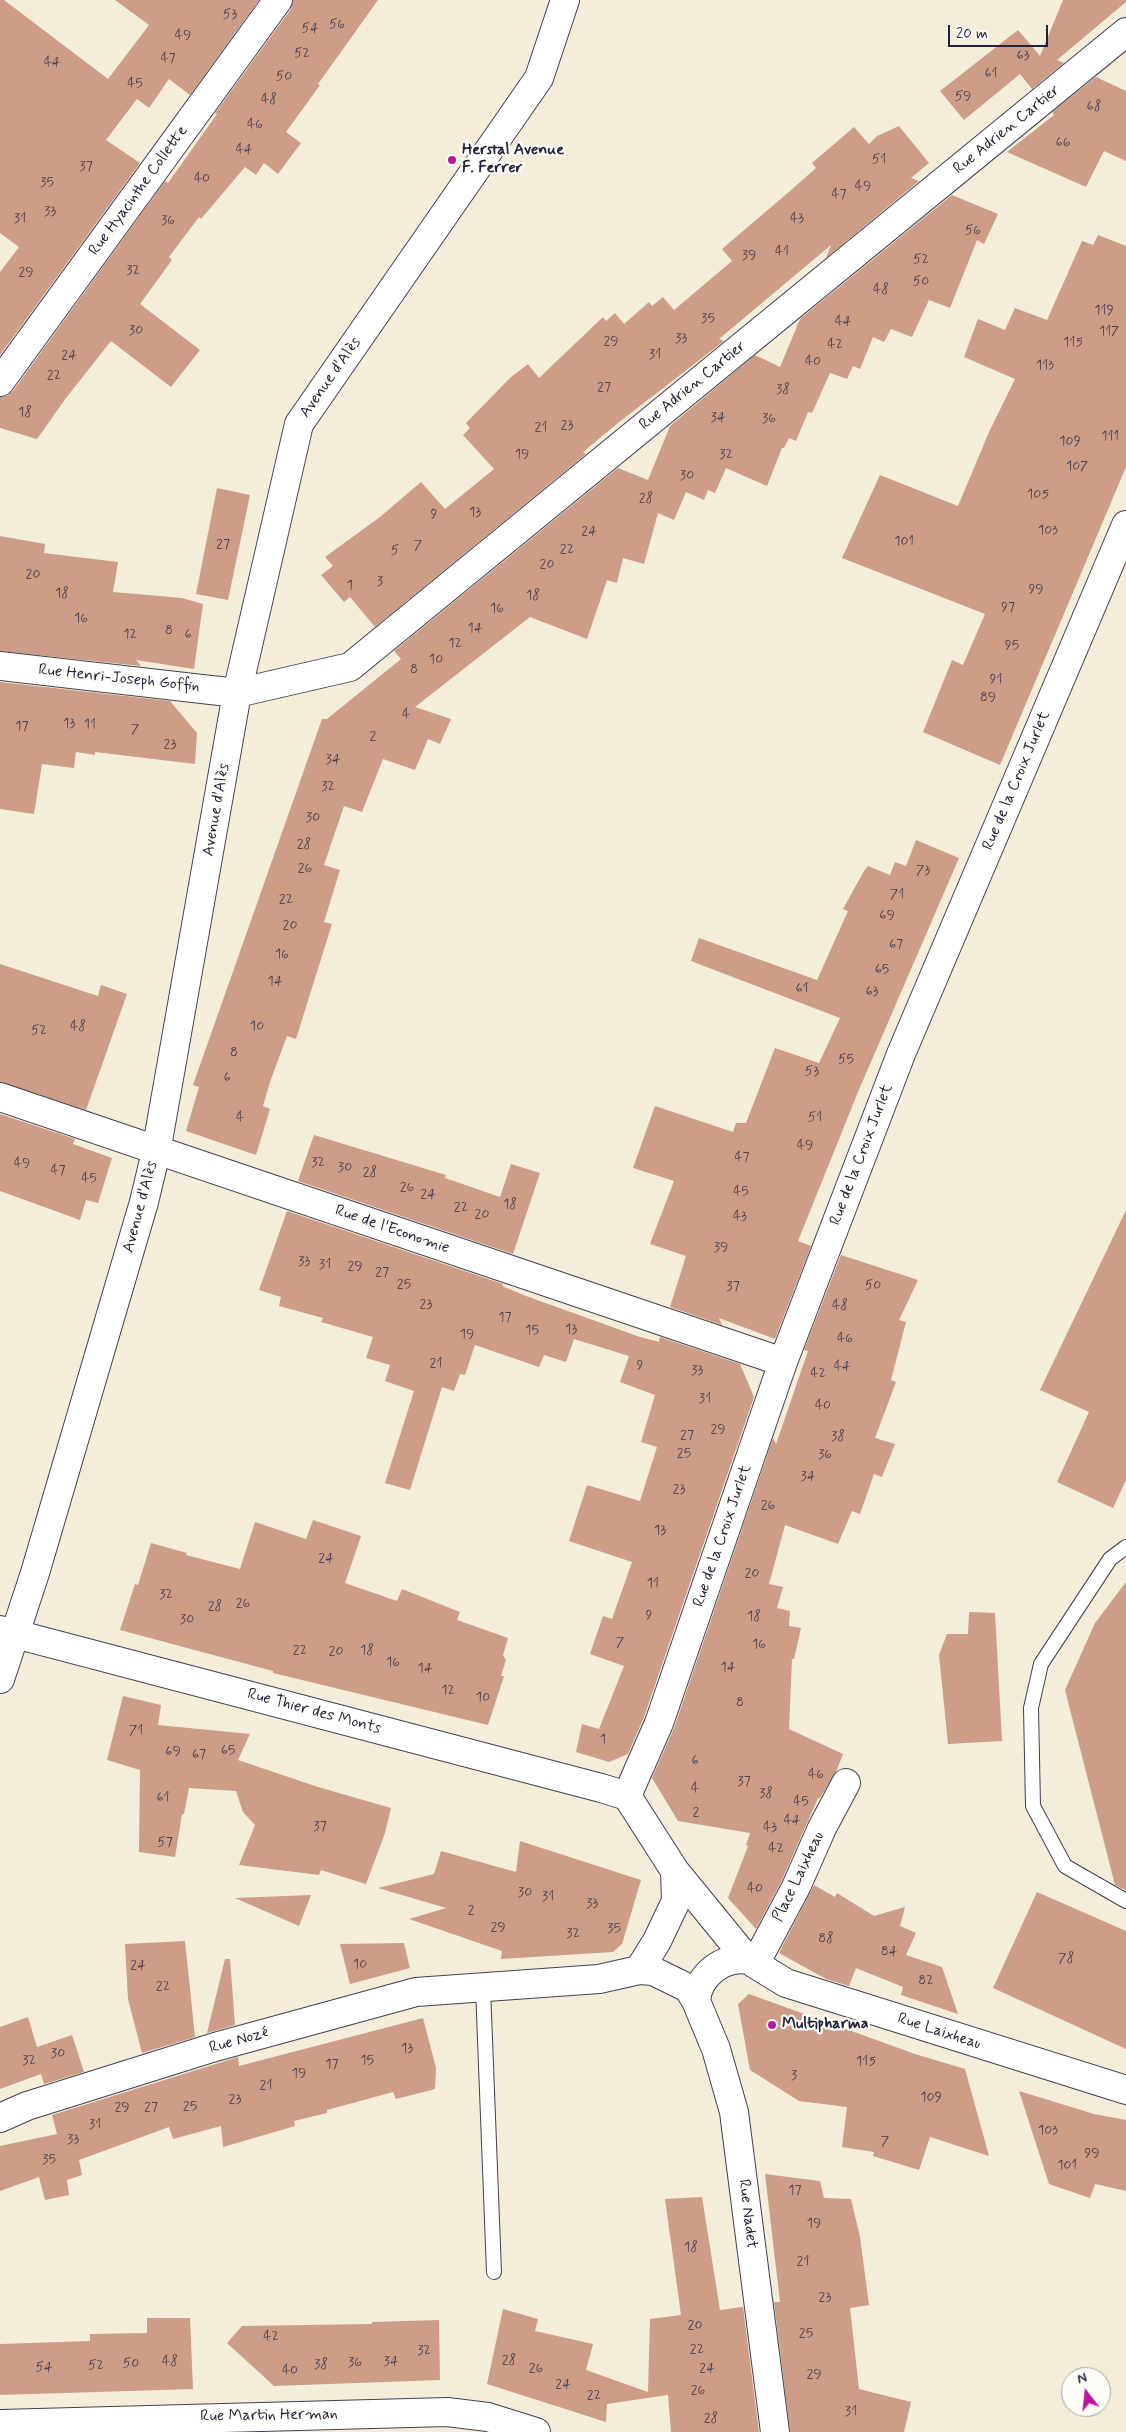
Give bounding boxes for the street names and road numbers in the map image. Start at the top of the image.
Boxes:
street label: Rue Adrien Cartier [950,81,1064,179]
street label: Rue Hyacinthe Collette [85,122,193,260]
street label: Avenue d'Alès [296,334,366,422]
street label: Rue Adrien Cartier [636,337,750,435]
street label: Rue Henri-Joseph Goffin [37,661,201,697]
street label: Rue de la Croix Jurlet [979,709,1055,853]
street label: Avenue d'Alès [199,762,235,858]
street label: Rue de la Croix Jurlet [826,1082,898,1228]
street label: Avenue d'Alès [120,1159,162,1255]
street label: Rue de l'Economie [332,1201,452,1259]
street label: Rue de la Croix Jurlet [690,1462,756,1610]
street label: Rue Thier des Monts [245,1685,383,1739]
street label: Place Laixheau [769,1829,829,1925]
street label: Rue Laixheau [895,2009,983,2055]
street label: Rue Nozé [207,2023,271,2059]
street label: Rue Nadet [733,2178,761,2250]
street label: Rue Martin Herman [200,2405,338,2427]

